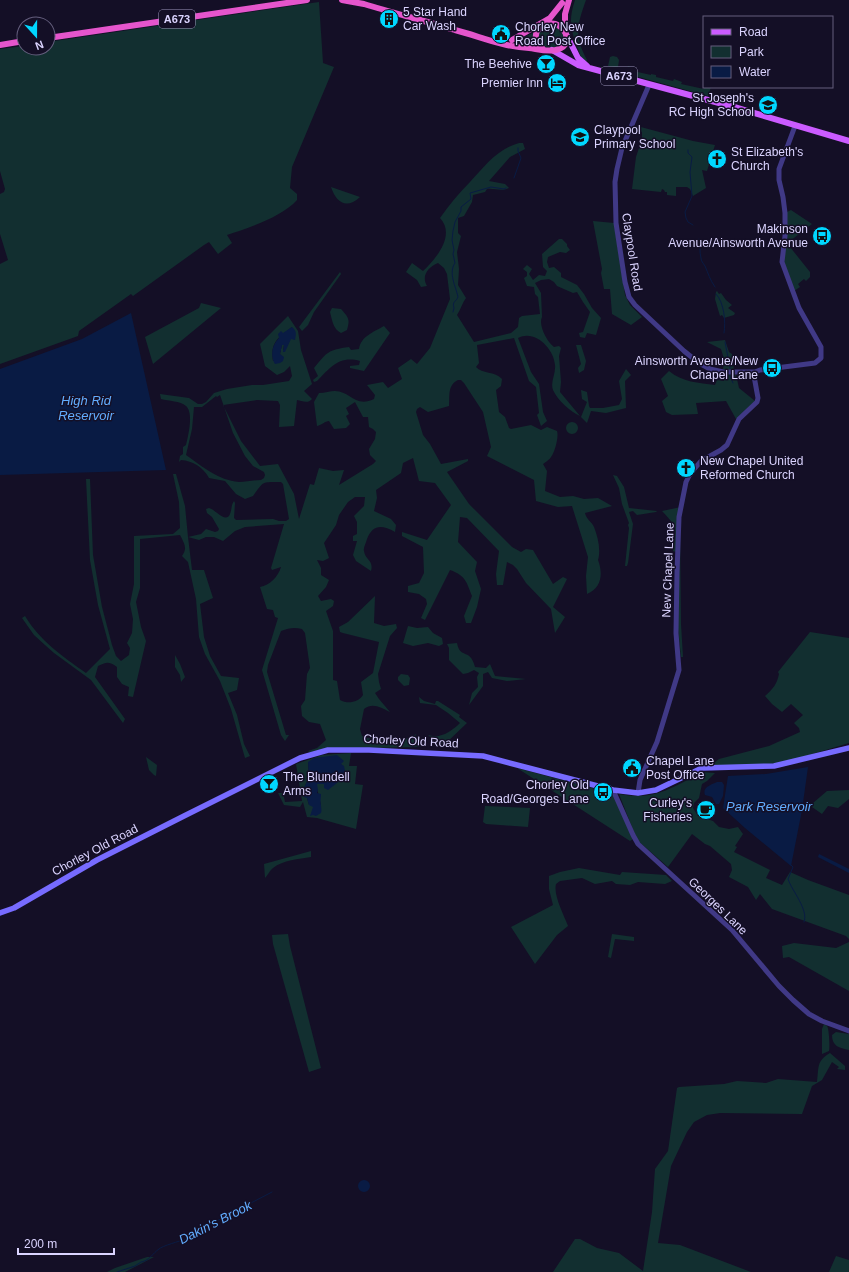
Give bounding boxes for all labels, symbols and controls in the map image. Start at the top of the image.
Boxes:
place label: 5 Star Hand Car Wash [403,5,467,33]
building icon: 5 Star Hand Car Wash [378,8,400,30]
road number: A673 [159,10,195,28]
north arrow [16,16,56,56]
legend [703,16,833,88]
place label: Chorley New Road Post Office [515,20,606,48]
public building icon: Chorley New Road Post Office [490,23,512,45]
text: Road [739,25,768,39]
text: N [34,38,45,52]
text: Park [739,45,765,59]
bar icon: The Beehive [535,53,557,75]
place label: The Beehive [465,57,532,71]
text: Water [739,65,771,79]
road number: A673 [601,67,637,85]
hotel icon: Premier Inn [546,72,568,94]
place label: Premier Inn [481,76,543,90]
place label: St Joseph's RC High School [669,91,754,119]
school or university icon: St Joseph's RC High School [757,94,779,116]
place label: Claypool Primary School [594,123,675,151]
school or university icon: Claypool Primary School [569,126,591,148]
place label: St Elizabeth's Church [731,145,803,173]
church icon: St Elizabeth's Church [706,148,728,170]
street label: Claypool Road [619,212,645,292]
place label: Makinson Avenue/Ainsworth Avenue [668,222,808,250]
bus stop icon: Makinson Avenue/Ainsworth Avenue [811,225,833,247]
place label: Ainsworth Avenue/New Chapel Lane [635,354,758,382]
bus stop icon: Ainsworth Avenue/New Chapel Lane [761,357,783,379]
water label: High Rid Reservoir [58,393,114,423]
place label: New Chapel United Reformed Church [700,454,803,482]
church icon: New Chapel United Reformed Church [675,457,697,479]
street label: New Chapel Lane [659,522,677,618]
street label: Chorley Old Road [363,732,459,750]
place label: Chapel Lane Post Office [646,754,714,782]
public building icon: Chapel Lane Post Office [621,757,643,779]
place label: The Blundell Arms [283,770,350,798]
bar icon: The Blundell Arms [258,773,280,795]
place label: Chorley Old Road/Georges Lane [481,778,589,806]
bus stop icon: Chorley Old Road/Georges Lane [592,781,614,803]
place label: Curley's Fisheries [643,796,692,824]
cafe icon: Curley's Fisheries [695,799,717,821]
water label: Park Reservoir [726,799,813,814]
street label: Chorley Old Road [50,821,140,879]
street label: Georges Lane [686,875,750,938]
water label: Dakin's Brook [176,1197,256,1247]
scale bar [18,1230,114,1256]
text: 200 m [24,1237,57,1251]

